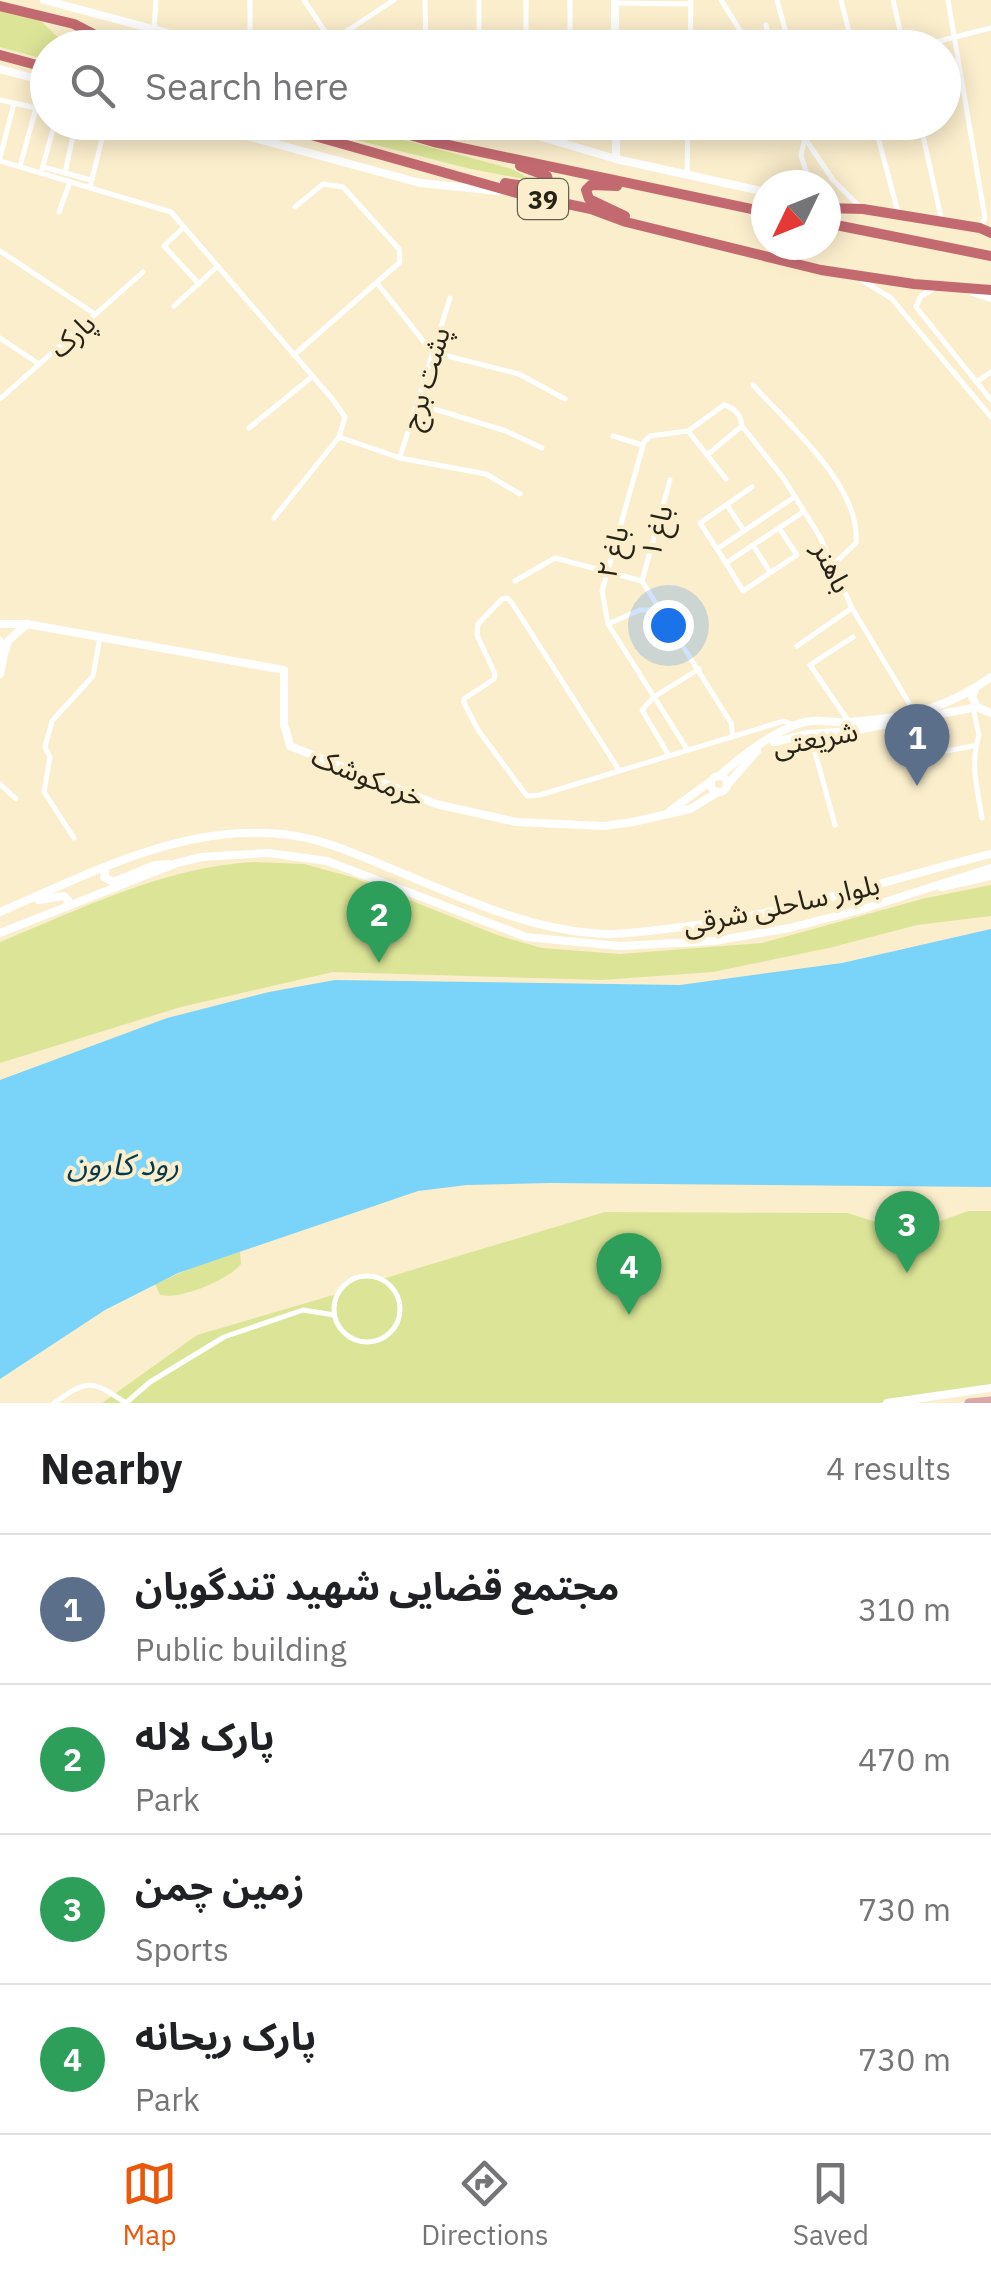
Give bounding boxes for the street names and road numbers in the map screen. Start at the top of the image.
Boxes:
road number: 39 [518,179,568,219]
street label: پارک [41,304,103,366]
street label: پشت برج [392,322,461,435]
street label: باغ ۱ [631,501,684,562]
street label: باغ ۲ [587,522,640,583]
street label: باهنر [804,534,861,599]
street label: شریعتی [769,712,861,764]
street label: خرمکوشک [306,737,430,815]
street label: بلوار ساحلی شرقی [679,865,883,943]

